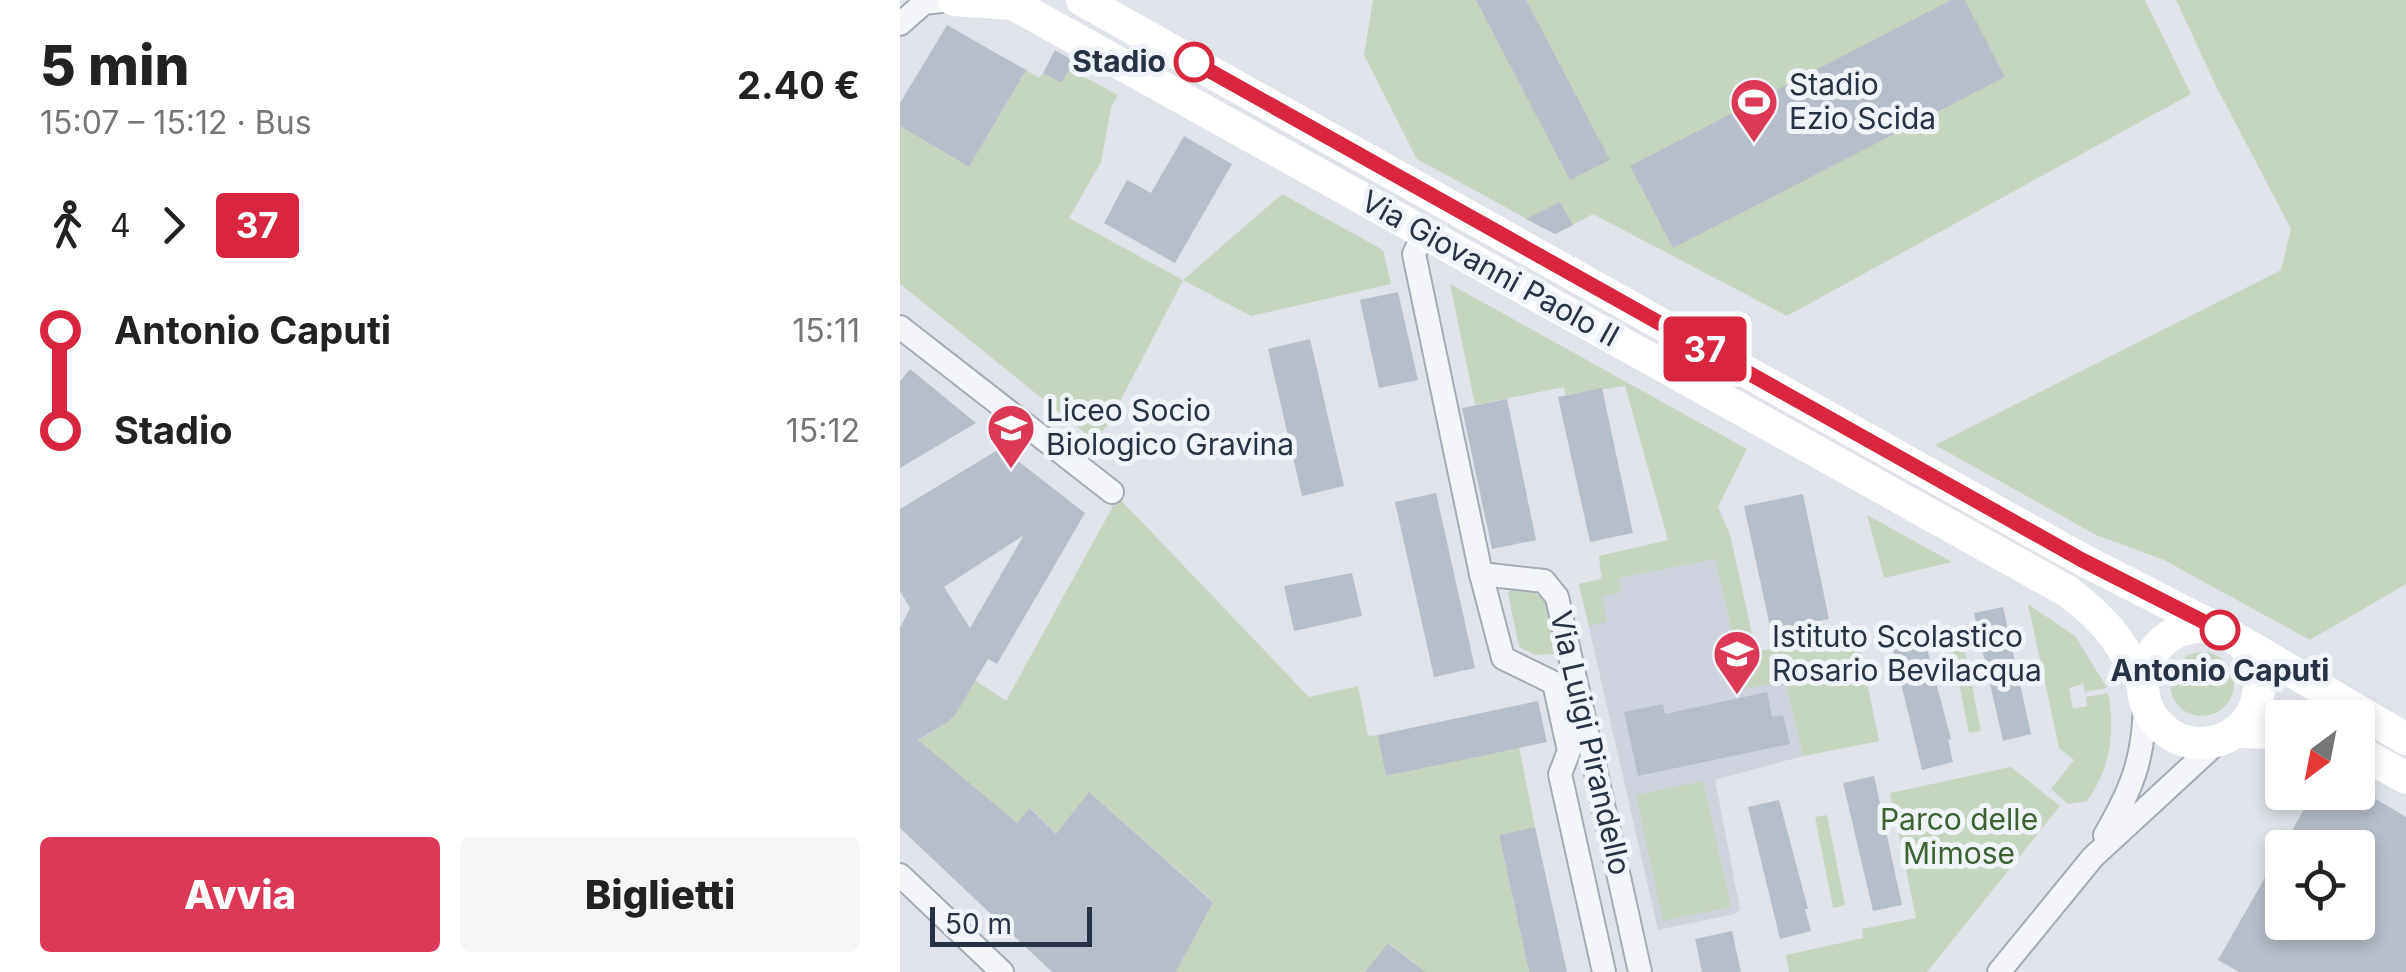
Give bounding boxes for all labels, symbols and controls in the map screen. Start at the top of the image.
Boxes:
text: 5 min [40,32,189,98]
place label: Stadio [1072,43,1166,79]
marker: Stadio [1175,43,1213,81]
text: 2.40 € [737,62,860,108]
place label: Stadio Ezio Scida [1789,66,1936,136]
sports icon: Stadio Ezio Scida [1728,76,1780,144]
text: 15:07 – 15:12 · Bus [40,103,312,142]
street label: Via Giovanni Paolo II [1355,182,1626,354]
icon: walk [40,198,95,253]
icon: forward [146,198,201,253]
text: 37 [236,204,279,246]
text: 4 [110,206,131,245]
text: Antonio Caputi [114,307,391,353]
text: 15:11 [792,311,860,350]
line badge: 37 [1660,316,1750,382]
text: 37 [1684,328,1726,370]
place label: Liceo Socio Biologico Gravina [1046,392,1294,462]
school or university icon: Liceo Socio Biologico Gravina [985,402,1037,470]
text: Stadio [114,407,233,453]
text: 15:12 [786,411,860,450]
street label: Via Luigi Pirandello [1543,607,1639,878]
marker: Antonio Caputi [2201,611,2239,649]
place label: Istituto Scolastico Rosario Bevilacqua [1772,618,2042,688]
school or university icon: Istituto Scolastico Rosario Bevilacqua [1711,628,1763,696]
place label: Antonio Caputi [2111,652,2329,688]
north arrow [2265,700,2375,810]
map controls [2265,700,2375,940]
park label: Parco delle Mimose [1880,801,2038,871]
button: locate [2265,830,2375,940]
button: Avvia [40,837,440,952]
button: Biglietti [460,837,860,952]
scale bar [930,902,1092,946]
text: 50 m [945,907,1012,941]

